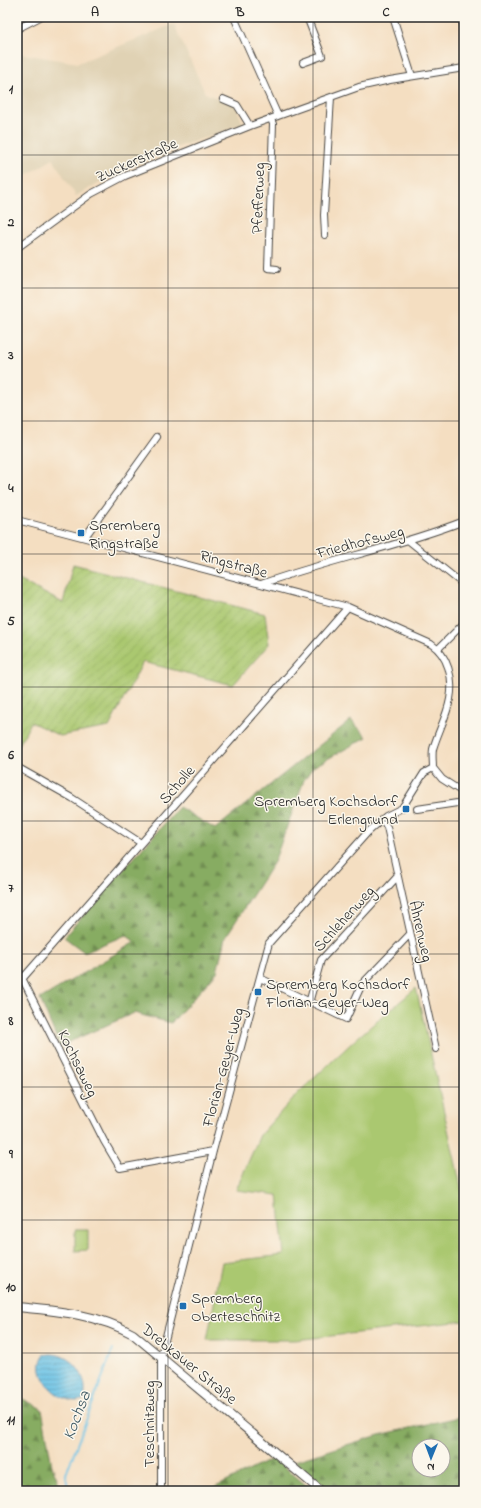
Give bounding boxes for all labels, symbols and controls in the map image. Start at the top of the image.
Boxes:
text: A [91,3,99,22]
text: B [235,3,245,22]
text: C [382,3,390,22]
text: 1 [9,80,14,99]
street label: Zuckerstraße [92,132,182,190]
street label: Pfefferweg [246,162,272,234]
text: 2 [7,213,15,232]
text: 3 [7,346,14,365]
text: 4 [7,479,14,498]
place label: Spremberg Ringstraße [89,514,160,556]
street label: Friedhofsweg [313,520,407,566]
marker: Spremberg Ringstraße [76,528,86,538]
street label: Ringstraße [197,544,271,586]
text: 5 [7,612,15,631]
text: 6 [7,746,14,765]
street label: Scholle [154,760,202,810]
place label: Spremberg Kochsdorf Erlengrund [254,790,399,832]
marker: Spremberg Kochsdorf Erlengrund [401,804,411,814]
text: 7 [8,879,14,898]
street label: Schlehenweg [308,881,381,958]
street label: Ährenweg [401,898,439,965]
place label: Spremberg Kochsdorf Florian-Geyer-Weg [265,973,410,1015]
marker: Spremberg Kochsdorf Florian-Geyer-Weg [253,987,263,997]
street label: Florian-Geyer-Weg [196,1005,251,1131]
text: 8 [8,1012,14,1031]
street label: Kochsaweg [51,1026,104,1102]
text: 9 [8,1145,14,1164]
text: 10 [6,1278,16,1297]
place label: Spremberg Oberteschnitz [191,1287,281,1329]
marker: Spremberg Oberteschnitz [178,1301,188,1311]
street label: Drebkauer Straße [135,1318,243,1411]
street label: Teschnitzweg [138,1381,162,1467]
water label: Kochsa [57,1387,98,1444]
text: 11 [7,1411,16,1430]
north arrow [411,1438,451,1478]
text: N [427,1459,435,1475]

